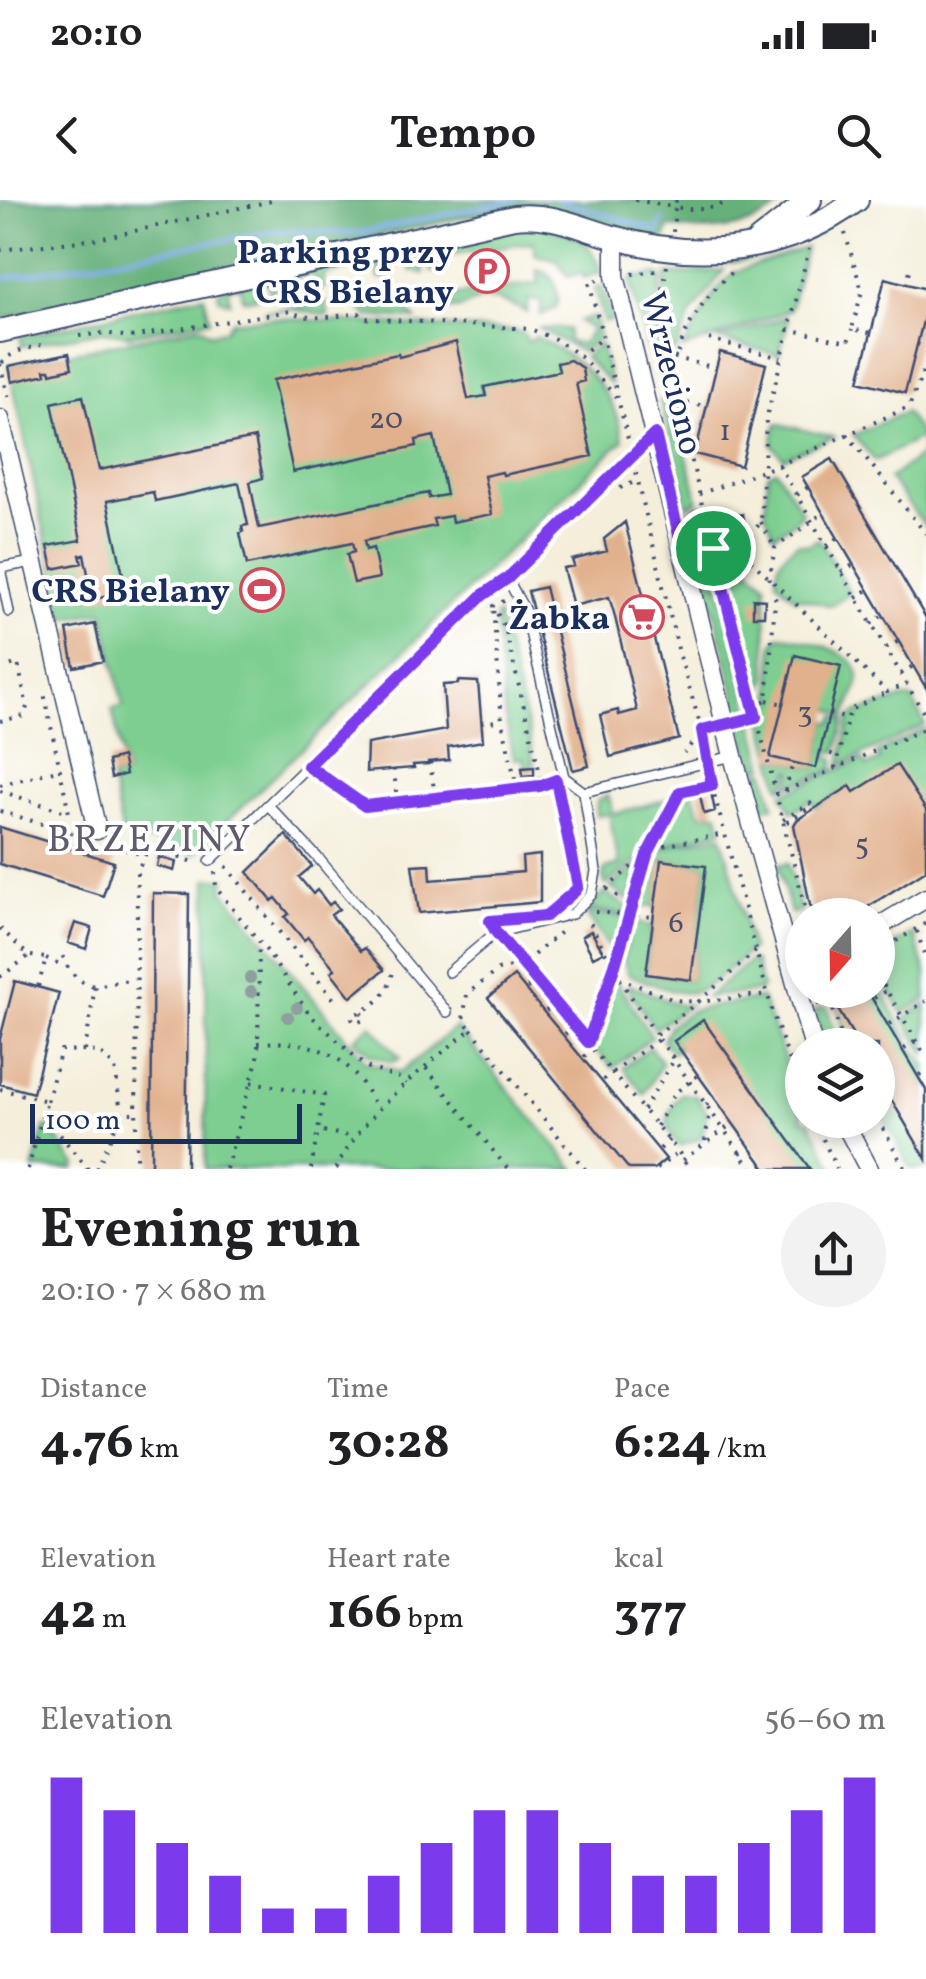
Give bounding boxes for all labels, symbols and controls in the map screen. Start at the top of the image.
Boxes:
text: 20:10 [50,9,142,62]
text: Tempo [390,104,536,167]
icon: back [40,108,95,163]
icon: search [831,108,886,163]
place label: Parking przy CRS Bielany [237,230,454,318]
parking icon: Parking przy CRS Bielany [464,248,510,294]
street label: Wrzeciono [627,287,714,460]
house number: 20 [369,399,403,441]
house number: 1 [719,411,731,453]
pin [671,506,756,591]
icon: arrive [686,521,741,576]
sports icon: CRS Bielany [239,567,285,613]
place label: CRS Bielany [31,569,230,617]
supermarket icon: Żabka [619,594,665,640]
place label: Żabka [508,596,610,644]
house number: 3 [797,693,813,735]
district label: BRZEZINY [47,815,253,868]
house number: 5 [855,825,869,867]
north arrow [785,898,895,1008]
map controls [785,898,895,1138]
house number: 6 [668,903,684,945]
button: layers [785,1028,895,1138]
scale bar [30,1099,302,1144]
text: 100 m [45,1102,120,1141]
text: Evening run [40,1194,361,1270]
button: share [781,1202,886,1307]
text: 20:10 · 7 × 680 m [40,1270,267,1314]
text: Distance [40,1370,147,1409]
text: Time [327,1370,388,1409]
text: Pace [614,1370,670,1409]
text: 4.76 [40,1409,134,1479]
text: 30:28 [327,1409,450,1479]
text: 6:24 [614,1409,711,1479]
text: km [134,1430,179,1469]
text: /km [711,1430,767,1469]
text: Elevation [40,1540,156,1579]
text: Heart rate [327,1540,451,1579]
text: kcal [614,1540,664,1579]
text: 42 [40,1579,96,1649]
text: 166 [327,1579,402,1649]
text: 377 [614,1579,687,1649]
text: m [96,1600,127,1639]
text: bpm [402,1600,464,1639]
text: Elevation [40,1699,173,1743]
text: 56–60 m [764,1699,886,1743]

